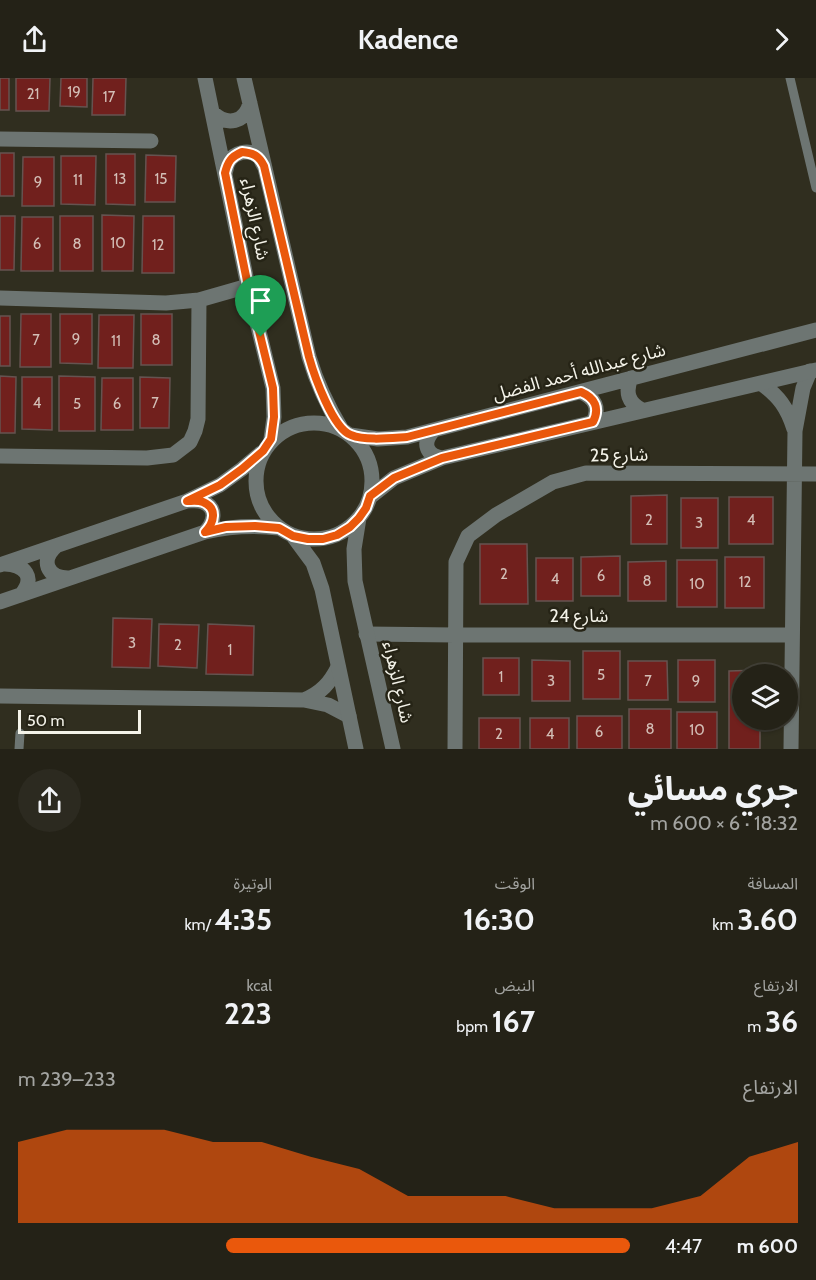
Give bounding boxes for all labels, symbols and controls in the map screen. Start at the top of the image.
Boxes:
icon: share [18,23,51,56]
text: Kadence [358,23,458,56]
icon: forward [765,23,798,56]
house number: 19 [67,83,81,101]
house number: 21 [27,85,39,103]
house number: 17 [103,88,116,106]
house number: 13 [113,170,127,188]
house number: 15 [154,170,168,188]
house number: 11 [73,171,83,189]
house number: 9 [34,173,42,191]
street label: شارع الزهراء [233,176,274,263]
house number: 10 [110,234,126,252]
house number: 6 [33,235,41,253]
house number: 8 [72,235,82,253]
house number: 12 [152,236,165,254]
pin [235,275,286,337]
icon: arrive [244,284,277,317]
house number: 9 [72,330,80,348]
house number: 7 [32,331,40,349]
house number: 8 [151,331,161,349]
house number: 11 [111,332,121,350]
street label: شارع عبدالله أحمد الفضل [490,338,669,409]
house number: 4 [33,394,42,412]
house number: 7 [151,394,159,412]
house number: 5 [73,395,81,413]
house number: 6 [113,395,121,413]
street label: شارع 25 [590,443,648,470]
house number: 2 [645,511,653,529]
house number: 4 [747,511,756,529]
house number: 3 [695,514,703,532]
house number: 2 [500,565,508,583]
house number: 6 [597,567,605,585]
house number: 4 [551,570,560,588]
house number: 8 [642,572,652,590]
house number: 12 [739,573,752,591]
house number: 10 [689,575,705,593]
street label: شارع 24 [550,605,608,630]
house number: 3 [128,634,136,652]
house number: 2 [174,636,182,654]
street label: شارع الزهراء [375,639,418,726]
house number: 1 [228,641,232,659]
map controls [732,664,798,730]
button: layers [732,664,798,730]
house number: 5 [597,666,605,684]
house number: 1 [499,668,503,686]
house number: 3 [547,672,555,690]
house number: 7 [644,672,652,690]
house number: 9 [692,672,700,690]
scale bar [18,707,141,734]
text: 50 m [27,711,64,730]
house number: 8 [645,720,655,738]
house number: 10 [689,721,705,739]
house number: 6 [595,723,603,741]
house number: 2 [495,725,503,743]
house number: 4 [546,725,555,743]
text: جري مسائي [628,768,798,808]
button: share [18,769,81,832]
text: 18:32 · 6 × 600 m [650,811,798,835]
text: الوتيرة [234,874,272,893]
text: الوقت [495,874,535,893]
text: المسافة [748,874,798,893]
text: 4:35 [214,901,272,938]
text: 16:30 [463,901,535,938]
text: 3.60 [737,901,798,938]
text: /km [184,915,214,934]
text: km [712,915,737,934]
text: kcal [246,976,272,995]
text: النبض [494,976,535,995]
text: الارتفاع [754,976,798,995]
text: 223 [224,995,272,1032]
text: 167 [492,1003,535,1040]
text: 36 [765,1003,798,1040]
text: bpm [456,1017,492,1036]
text: m [747,1017,765,1036]
text: 233–239 m [18,1067,116,1091]
text: الارتفاع [743,1075,798,1099]
text: 4:47 [665,1234,702,1258]
text: 600 m [737,1234,798,1258]

